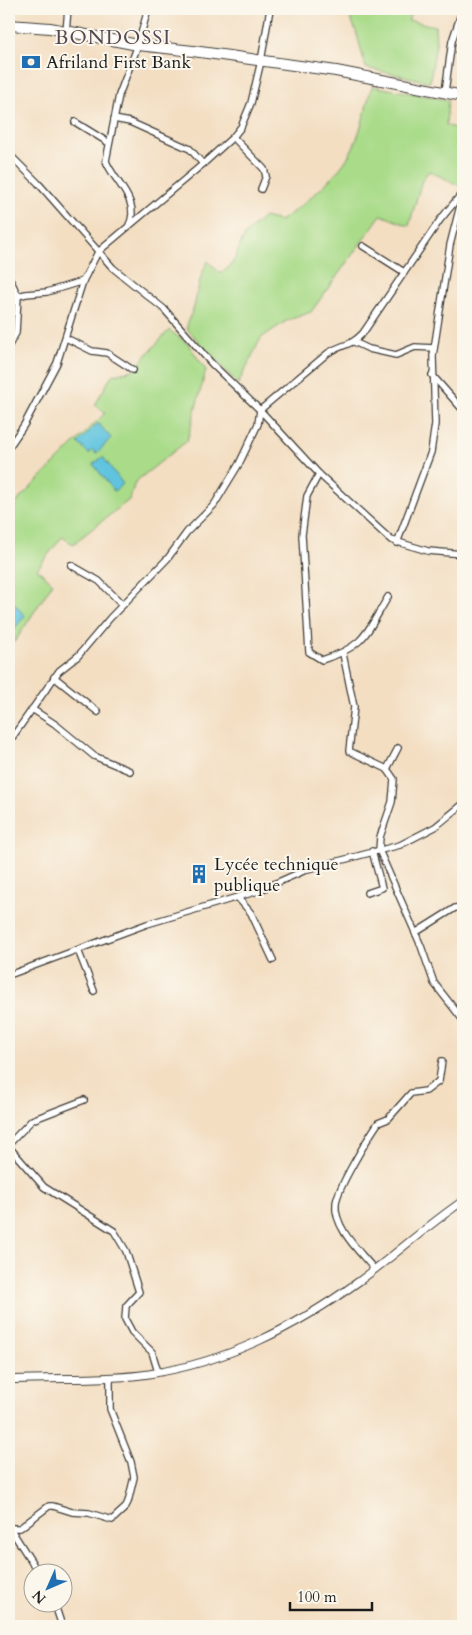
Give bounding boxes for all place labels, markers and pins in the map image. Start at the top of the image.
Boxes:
place label: Afriland First Bank [46,50,192,75]
bank icon: Afriland First Bank [20,51,42,73]
place label: Lycée technique publique [214,852,339,898]
building icon: Lycée technique publique [188,863,210,885]

